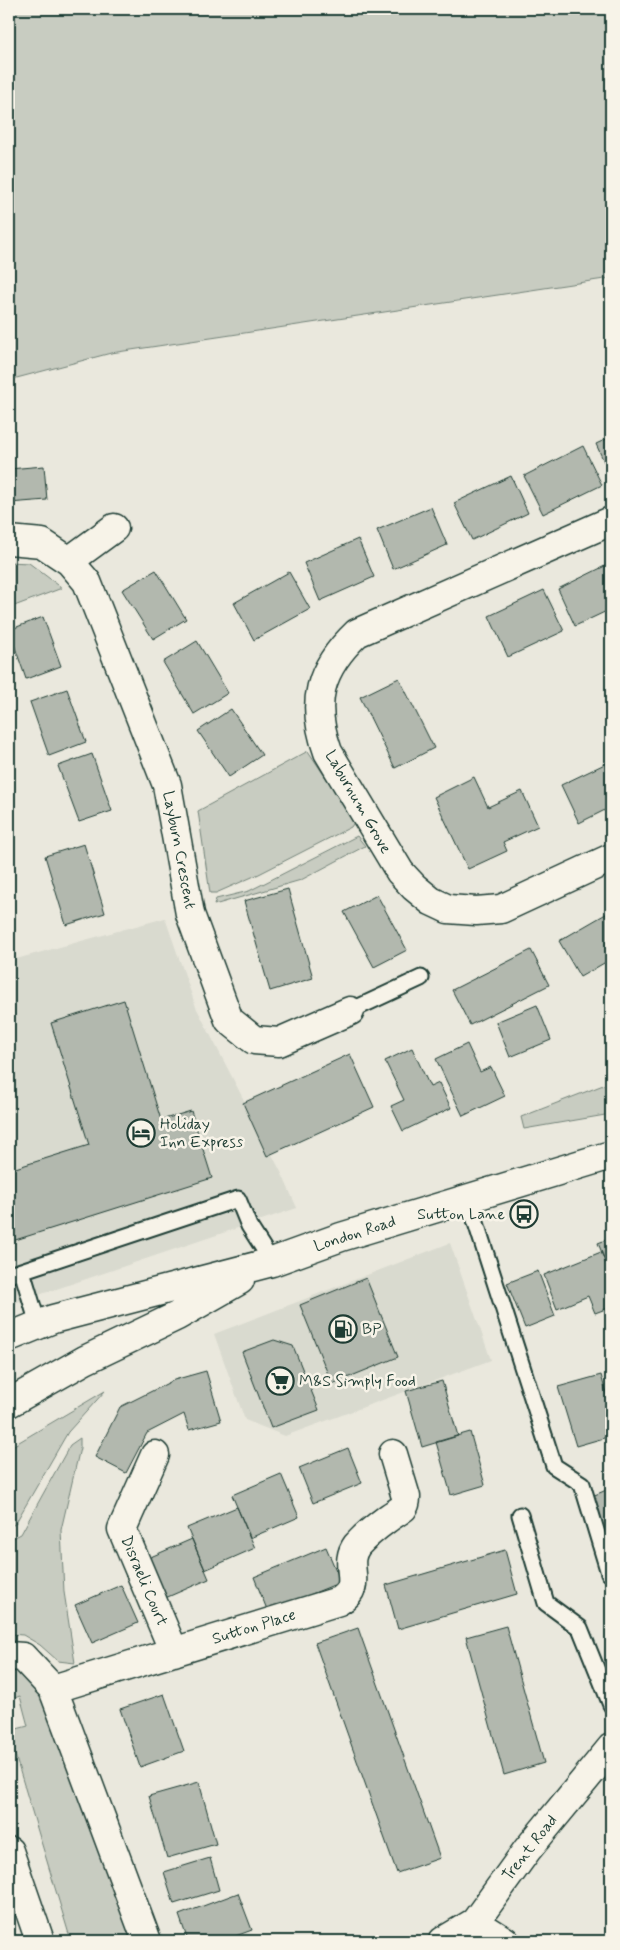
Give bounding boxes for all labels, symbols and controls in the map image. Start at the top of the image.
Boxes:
street label: Laburnum Grove [320,747,396,858]
street label: Layburn Crescent [157,789,201,911]
place label: Holiday Inn Express [160,1114,243,1153]
hotel icon: Holiday Inn Express [126,1118,156,1148]
bus stop icon: Sutton Lane [509,1199,539,1229]
place label: Sutton Lane [417,1204,505,1225]
street label: London Road [311,1211,399,1257]
fuel station icon: BP [328,1314,358,1344]
place label: BP [362,1319,381,1340]
supermarket icon: M&S Simply Food [265,1366,295,1396]
place label: M&S Simply Food [299,1371,416,1392]
street label: Disraeli Court [116,1533,173,1630]
street label: Sutton Place [210,1604,298,1650]
street label: Trent Road [498,1811,562,1885]

